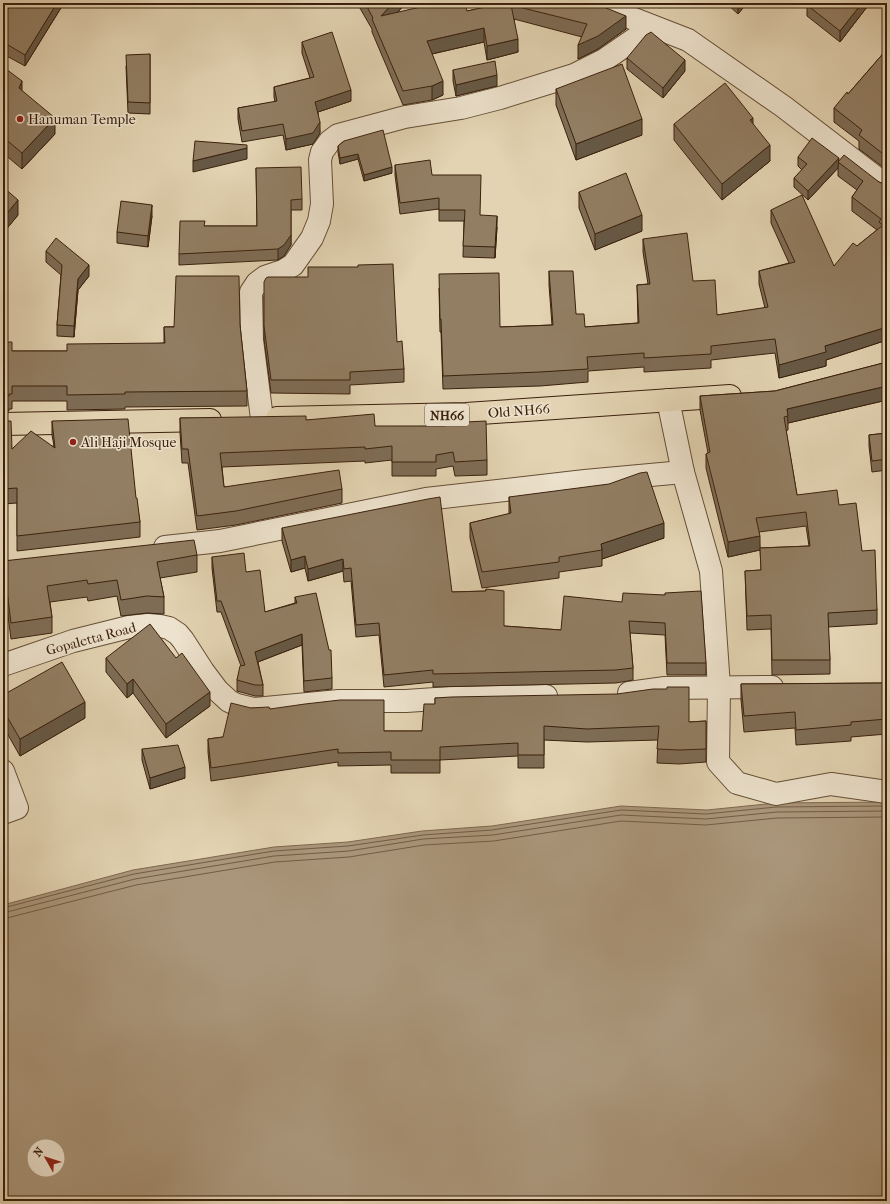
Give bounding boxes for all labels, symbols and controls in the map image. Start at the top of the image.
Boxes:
place label: Hanuman Temple [28,111,136,128]
marker: Hanuman Temple [15,114,25,124]
street label: Old NH66 [487,400,551,422]
road number: NH66 [425,404,469,426]
place label: Ali Haji Mosque [80,434,176,451]
marker: Ali Haji Mosque [68,437,78,447]
street label: Gopaletta Road [44,619,138,659]
north arrow [26,1138,66,1178]
text: N [31,1144,47,1159]

